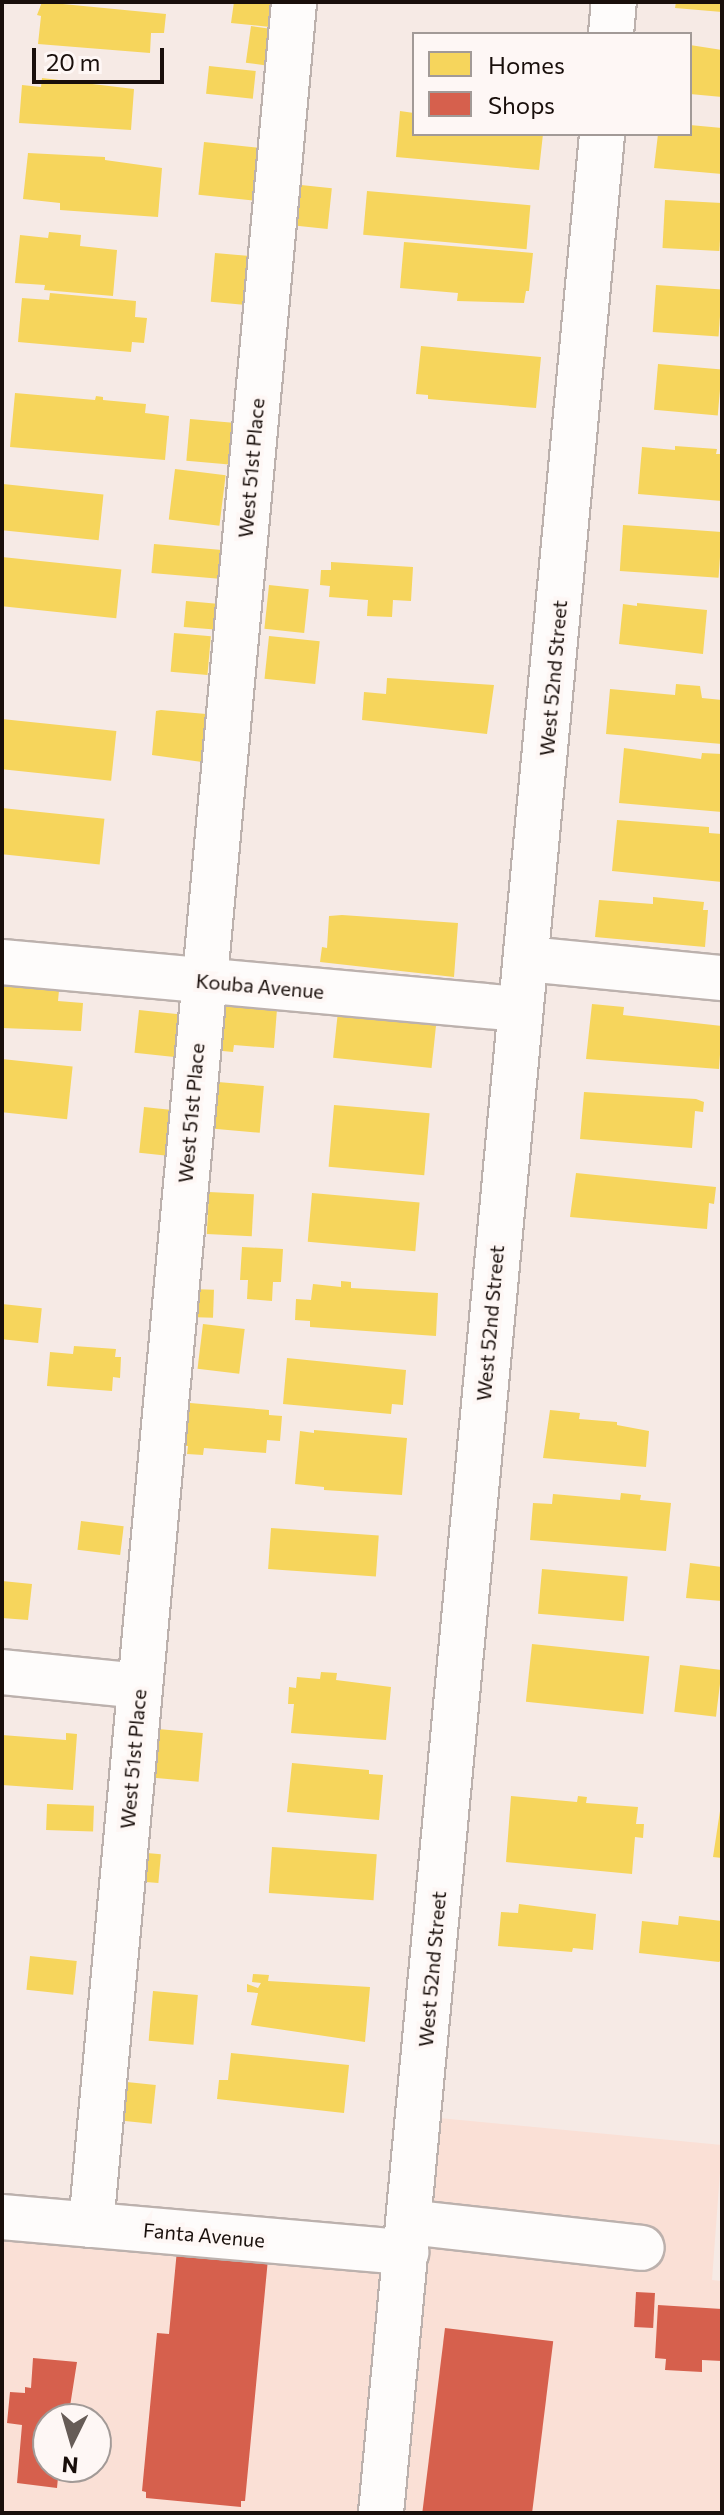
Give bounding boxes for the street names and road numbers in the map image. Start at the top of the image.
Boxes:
street label: West 51st Place [233,397,269,539]
street label: West 52nd Street [534,599,572,757]
street label: Kouba Avenue [195,968,325,1004]
street label: West 51st Place [173,1042,209,1184]
street label: West 52nd Street [471,1244,509,1402]
street label: West 51st Place [115,1688,151,1830]
street label: West 52nd Street [413,1890,451,2048]
street label: Fanta Avenue [142,2218,266,2252]

